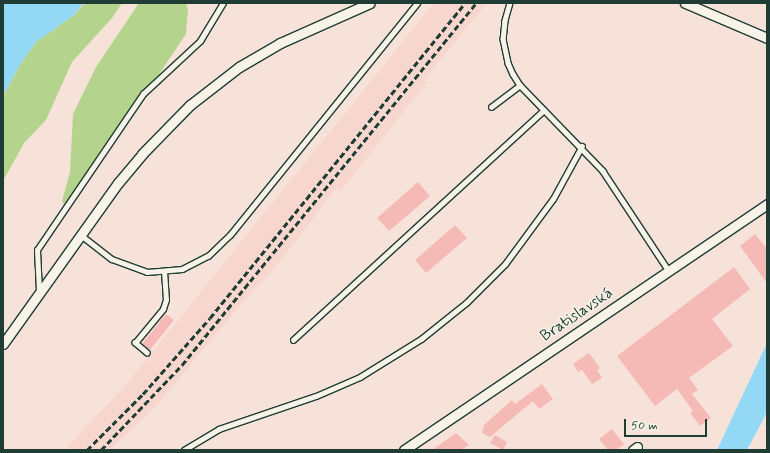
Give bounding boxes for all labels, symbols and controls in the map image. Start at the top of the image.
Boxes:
street label: Bratislavská [537,284,617,346]
scale bar [626,411,709,437]
text: 50 m [631,418,658,434]

